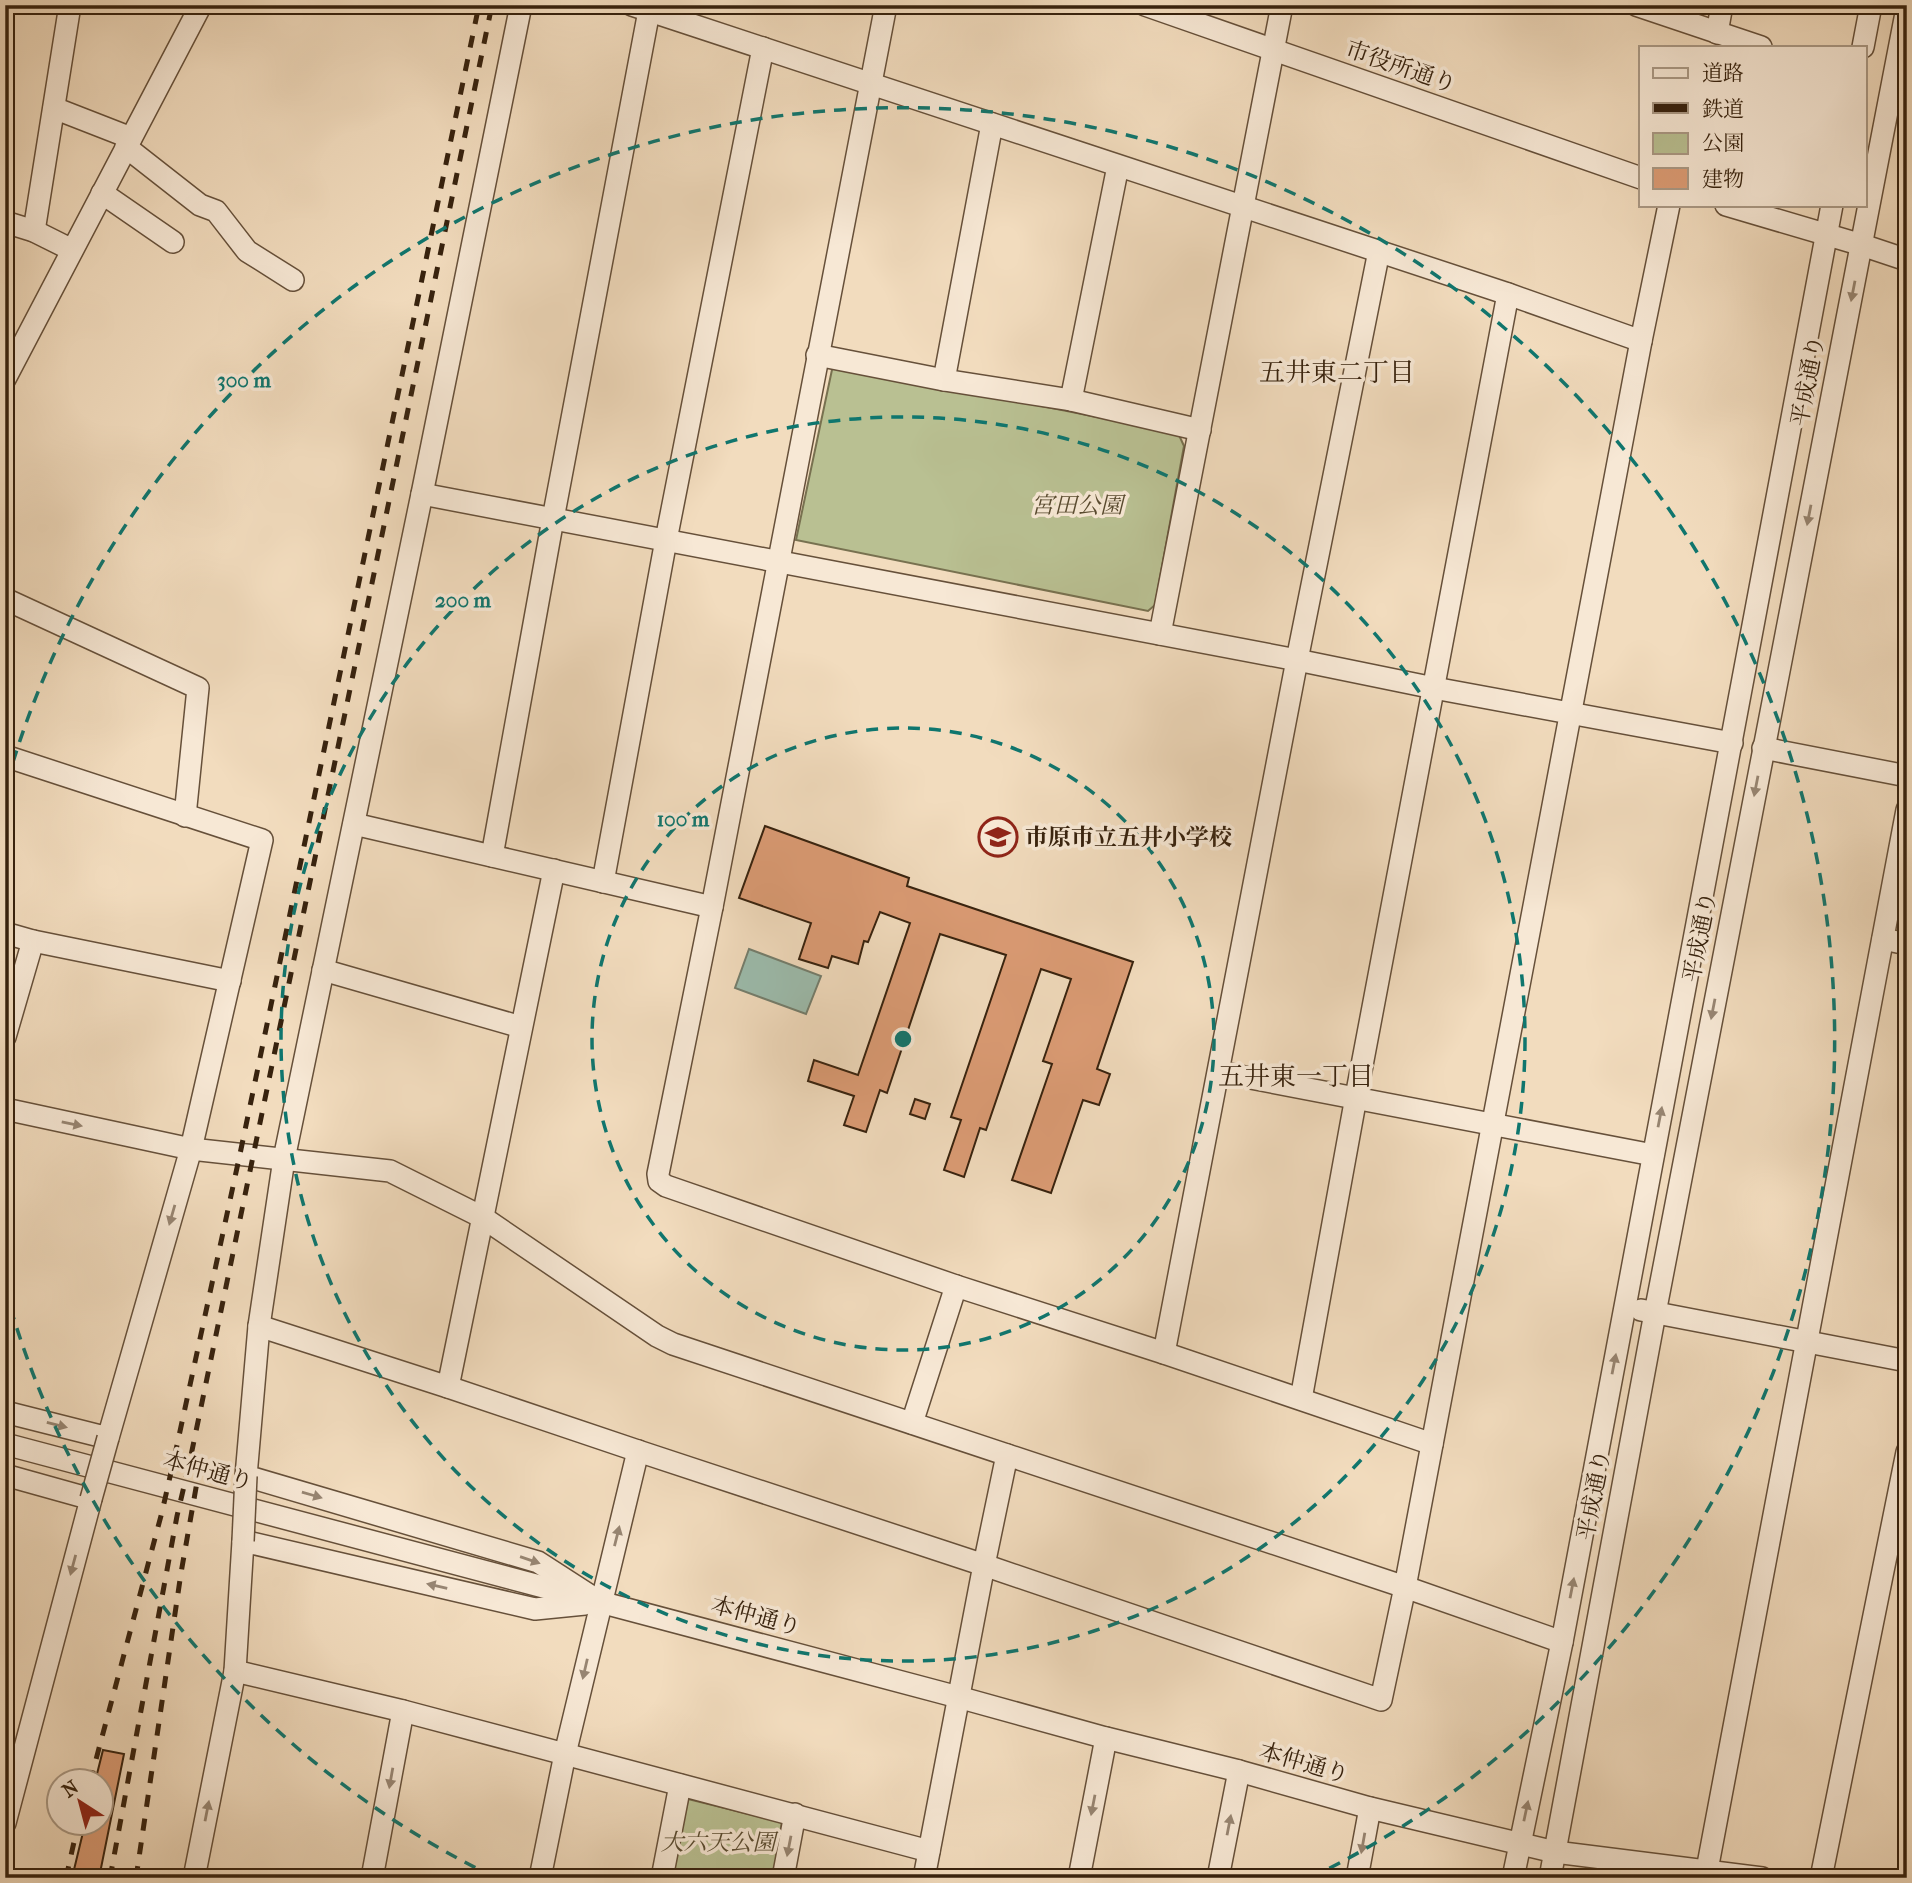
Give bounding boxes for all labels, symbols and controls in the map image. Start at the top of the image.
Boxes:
street label: 市役所通り [1342,36,1460,98]
legend [1639,46,1867,206]
text: 道路 [1702,61,1744,85]
text: 鉄道 [1702,97,1744,121]
text: 公園 [1702,131,1744,155]
text: 建物 [1702,167,1744,191]
one-way arrow [1847,280,1858,302]
street label: 平成通り [1786,333,1830,429]
district label: 五井東二丁目 [1259,357,1415,388]
text: 300 m [217,368,271,392]
park label: 宮田公園 [1031,492,1127,519]
one-way arrow [1803,504,1814,526]
text: 200 m [435,588,492,612]
one-way arrow [1750,775,1761,797]
text: 100 m [657,807,710,831]
school or university icon: 市原市立五井小学校 [977,816,1019,858]
place label: 市原市立五井小学校 [1025,824,1232,851]
street label: 平成通り [1678,889,1722,985]
one-way arrow [1707,998,1718,1020]
centre of rings [891,1027,915,1051]
district label: 五井東一丁目 [1218,1061,1374,1092]
one-way arrow [1655,1106,1666,1128]
one-way arrow [61,1118,83,1129]
one-way arrow [167,1205,177,1226]
one-way arrow [1609,1353,1620,1375]
one-way arrow [46,1420,68,1431]
street label: 本仲通り [160,1446,256,1496]
street label: 平成通り [1572,1447,1616,1543]
one-way arrow [302,1490,323,1500]
one-way arrow [612,1525,623,1547]
one-way arrow [68,1555,78,1576]
one-way arrow [519,1555,540,1566]
one-way arrow [1567,1577,1578,1599]
one-way arrow [426,1580,448,1591]
street label: 本仲通り [708,1591,804,1641]
one-way arrow [579,1658,590,1680]
street label: 本仲通り [1256,1737,1352,1789]
one-way arrow [385,1767,396,1789]
north arrow [46,1768,116,1838]
text: N [58,1776,83,1802]
one-way arrow [1087,1794,1098,1816]
one-way arrow [202,1800,213,1822]
one-way arrow [1521,1800,1532,1822]
one-way arrow [1223,1814,1234,1836]
park label: 大六天公園 [661,1829,780,1856]
one-way arrow [1358,1832,1369,1854]
one-way arrow [783,1835,794,1857]

